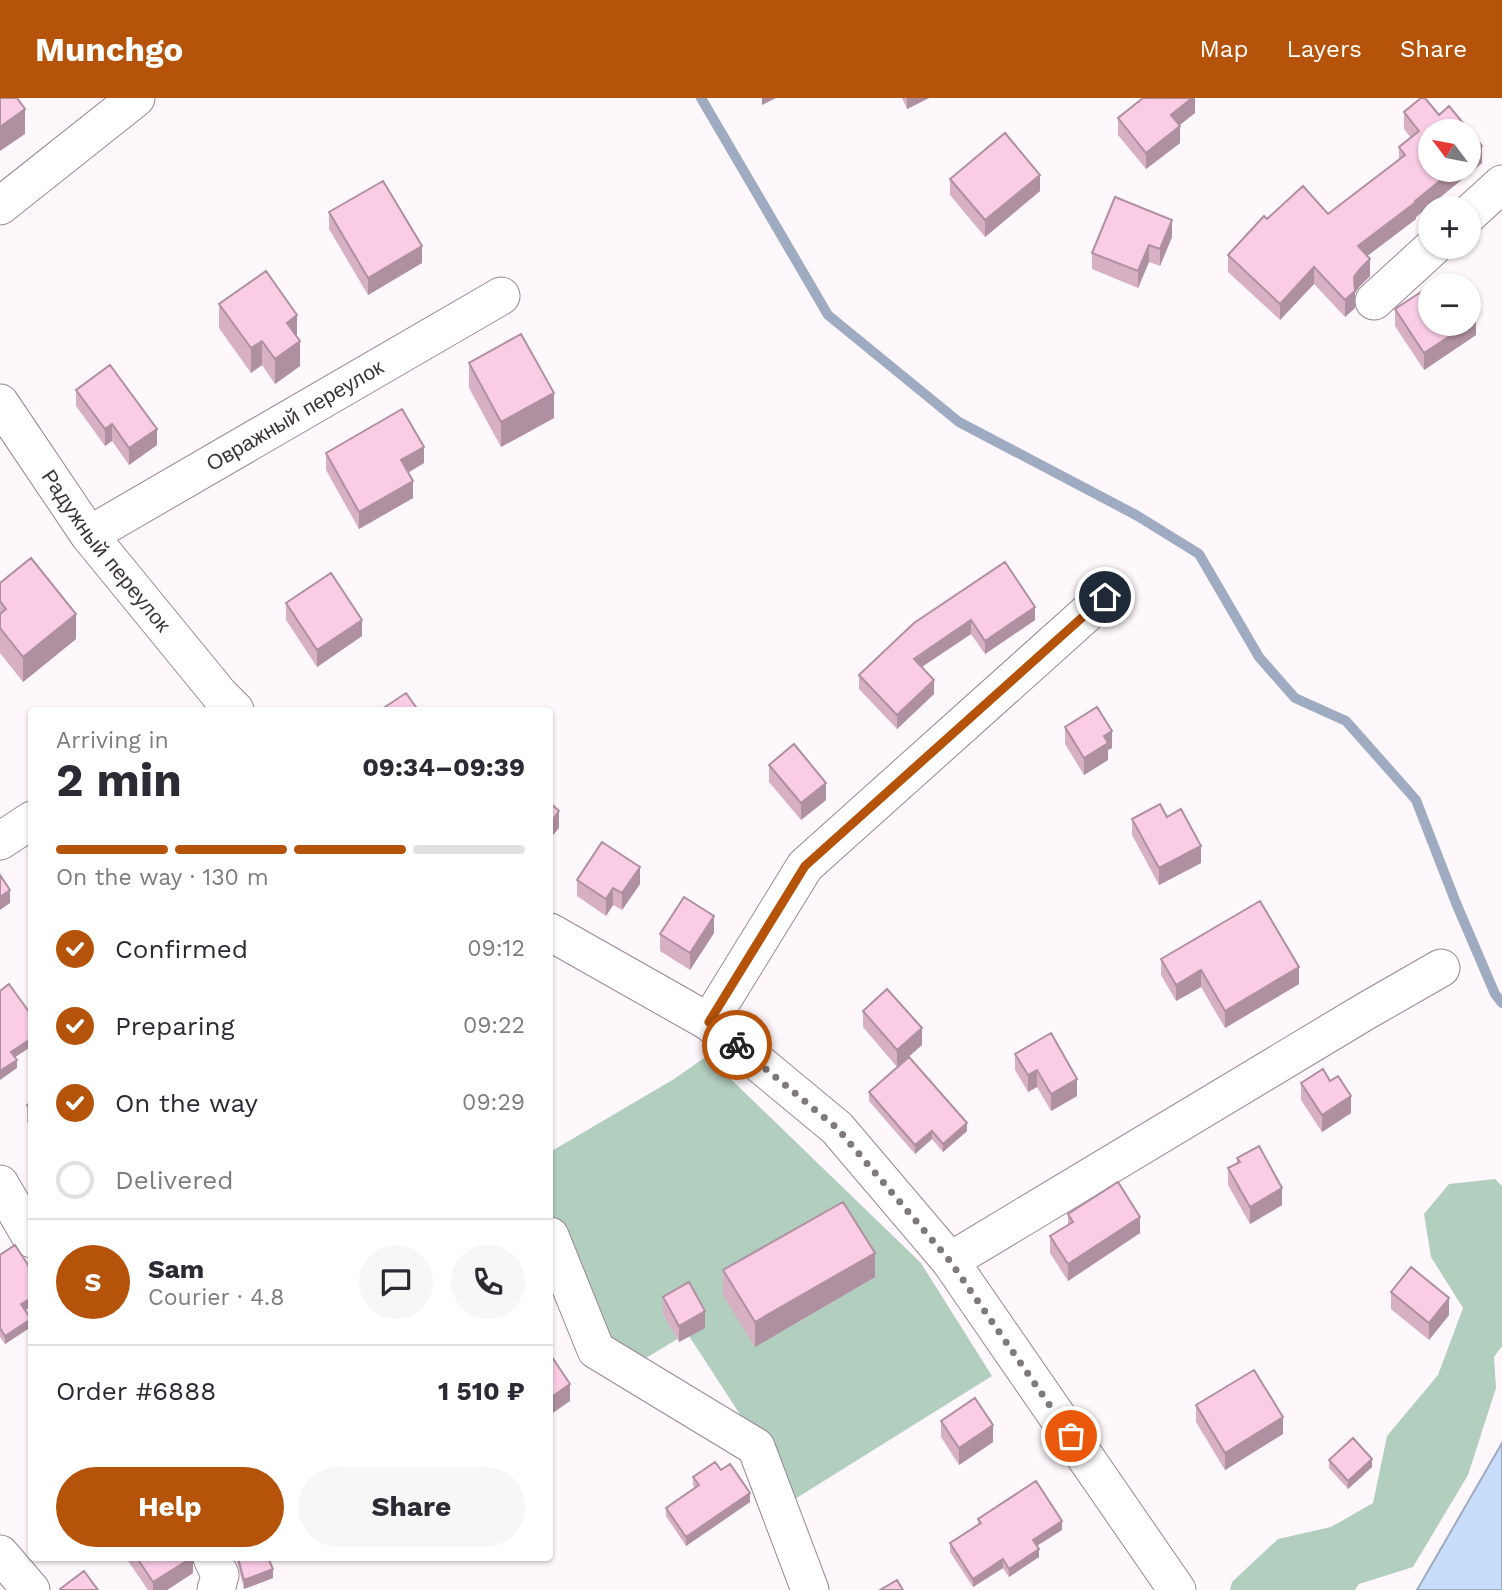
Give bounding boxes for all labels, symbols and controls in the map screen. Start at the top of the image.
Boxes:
text: Munchgo [35,30,183,69]
text: Map [1200,35,1248,63]
text: Layers [1286,35,1362,63]
text: Share [1400,35,1467,63]
north arrow [1418,119,1480,182]
map controls [1418,119,1481,336]
button: + [1418,196,1481,259]
button: − [1418,273,1481,336]
street label: Овражный переулок [202,354,388,476]
street label: Радужный переулок [37,465,176,637]
pin [1075,567,1135,627]
icon: home [1086,578,1124,616]
text: Arriving in [56,727,169,754]
text: 09:34–09:39 [362,752,525,782]
text: 2 min [56,753,182,807]
text: On the way · 130 m [56,864,269,891]
icon: check [56,930,94,968]
text: Confirmed [115,934,248,964]
text: 09:12 [467,935,525,962]
icon: check [56,1007,94,1045]
courier [702,1010,772,1080]
text: Preparing [115,1011,235,1041]
text: 09:22 [463,1012,525,1039]
icon: bike [718,1026,756,1064]
icon: check [56,1084,94,1122]
text: On the way [115,1088,258,1118]
text: 09:29 [462,1089,525,1116]
text: Delivered [115,1165,234,1195]
button: chat [359,1245,433,1319]
button: phone [451,1245,525,1319]
text: Sam [148,1254,204,1284]
text: S [85,1267,101,1297]
text: Courier · 4.8 [148,1284,284,1311]
text: Order #6888 [56,1376,216,1406]
text: 1 510 ₽ [438,1376,525,1406]
pin [1041,1406,1101,1466]
icon: bag [1052,1417,1090,1455]
button: Help [56,1467,284,1547]
button: Share [298,1467,525,1547]

